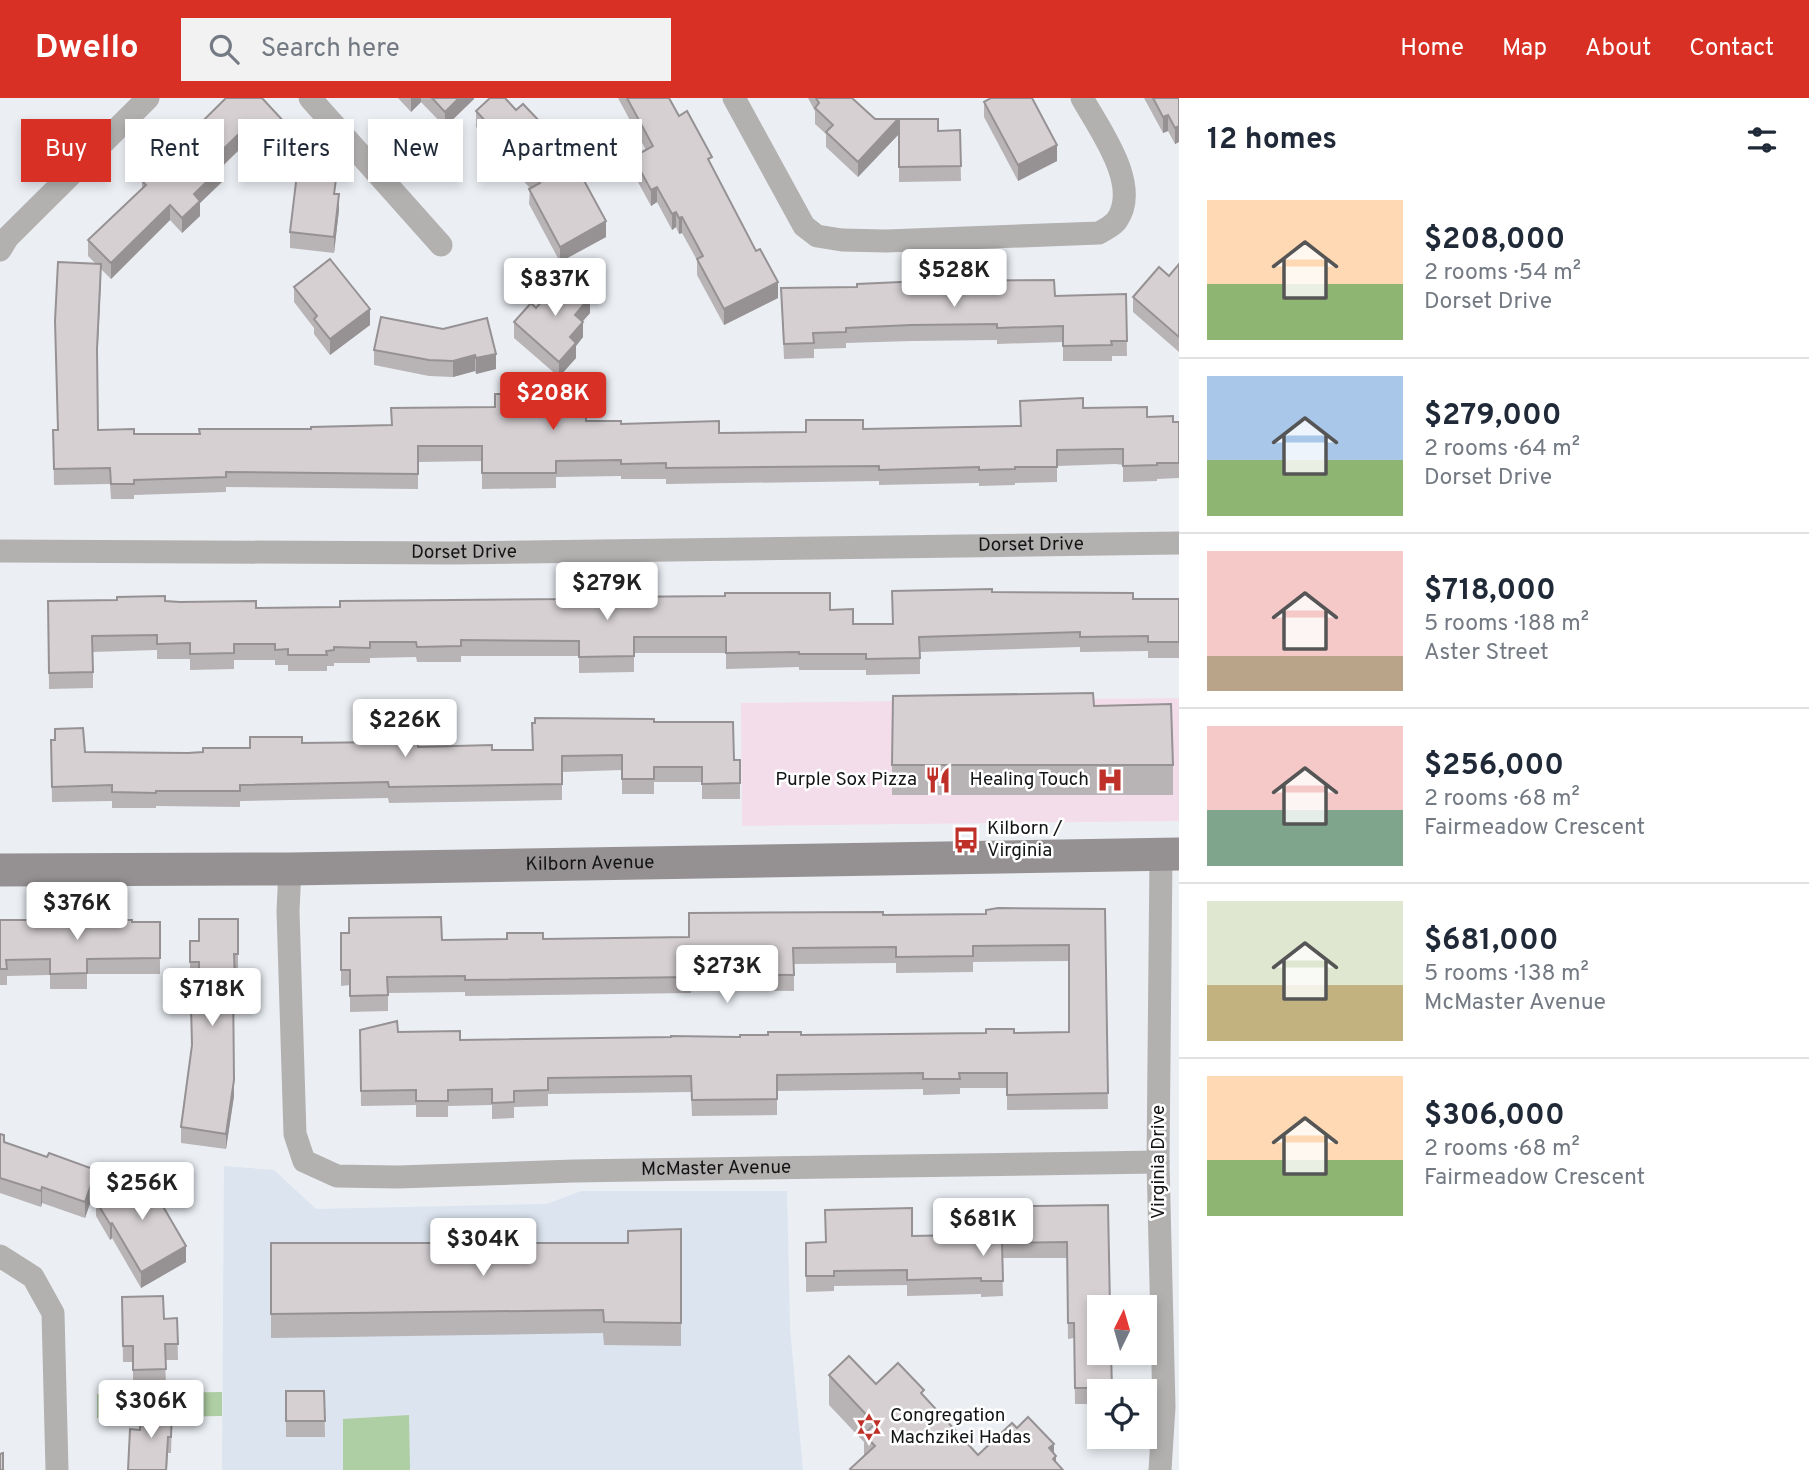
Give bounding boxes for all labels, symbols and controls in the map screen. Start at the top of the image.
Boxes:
search box [181,18,671,81]
text: Dwello [35,28,139,70]
icon: search [205,30,243,68]
text: Search here [261,33,400,66]
text: Home [1400,34,1464,64]
text: Map [1502,34,1547,64]
text: About [1585,34,1651,64]
text: Contact [1689,34,1774,64]
chip: Buy [21,119,111,182]
chip: Rent [125,119,224,182]
chip: Filters [238,119,354,182]
chip: New [368,119,463,182]
chip: Apartment [477,119,642,182]
icon: filters [1743,121,1781,159]
text: 12 homes [1207,122,1337,159]
text: $208,000 [1424,222,1565,259]
icon: home [1263,228,1347,312]
pin: $528K [905,250,1003,309]
text: $528K [918,257,990,286]
pin: $837K [506,258,604,318]
text: 2 rooms · 54 m² [1424,259,1581,288]
text: $837K [520,266,590,295]
text: Dorset Drive [1424,288,1552,317]
pin: $208K [504,372,602,432]
text: $208K [516,380,590,409]
text: $279,000 [1424,398,1562,435]
icon: home [1263,404,1347,488]
text: 2 rooms · 64 m² [1424,435,1580,464]
text: Dorset Drive [1424,464,1552,493]
street label: Dorset Drive [978,532,1084,558]
street label: Dorset Drive [411,540,517,565]
pin: $279K [558,562,656,622]
text: $279K [572,570,642,599]
text: $718,000 [1424,573,1556,610]
icon: home [1263,579,1347,663]
text: 5 rooms · 188 m² [1424,610,1589,639]
text: Aster Street [1424,639,1549,668]
pin: $226K [356,700,454,759]
text: $226K [369,707,441,736]
text: $256,000 [1424,748,1564,785]
icon: home [1263,754,1347,838]
restaurant icon: Purple Sox Pizza [923,765,953,795]
hospital icon: Healing Touch [1095,765,1125,795]
place label: Purple Sox Pizza [775,768,917,792]
place label: Healing Touch [970,768,1089,792]
text: 2 rooms · 68 m² [1424,785,1580,814]
text: Fairmeadow Crescent [1424,814,1645,843]
place label: Kilborn / Virginia [987,817,1063,863]
bus stop icon: Kilborn / Virginia [951,825,981,855]
street label: Kilborn Avenue [525,851,655,877]
pin: $376K [28,882,126,942]
text: $376K [43,890,111,919]
text: $681,000 [1424,923,1559,960]
icon: home [1263,929,1347,1013]
pin: $273K [678,946,776,1005]
text: $273K [692,953,762,982]
text: 5 rooms · 138 m² [1424,960,1589,989]
pin: $718K [163,968,261,1028]
text: $718K [179,976,245,1005]
text: McMaster Avenue [1424,989,1606,1018]
text: $306,000 [1424,1098,1565,1135]
icon: home [1263,1104,1347,1188]
street label: Virginia Drive [1147,1105,1171,1219]
text: 2 rooms · 68 m² [1424,1135,1580,1164]
street label: McMaster Avenue [641,1156,791,1182]
pin: $256K [93,1162,191,1222]
text: Fairmeadow Crescent [1424,1164,1645,1193]
text: $256K [106,1170,178,1199]
pin: $681K [934,1198,1032,1258]
text: $681K [949,1206,1017,1235]
pin: $304K [434,1218,532,1278]
text: $304K [446,1226,520,1255]
north arrow [1087,1295,1157,1365]
map controls [1087,1295,1157,1449]
button: locate [1087,1379,1157,1449]
pin: $306K [102,1380,200,1440]
text: $306K [115,1388,187,1417]
place label: Congregation Machzikei Hadas [890,1404,1031,1450]
synagogue icon: Congregation Machzikei Hadas [854,1412,884,1442]

